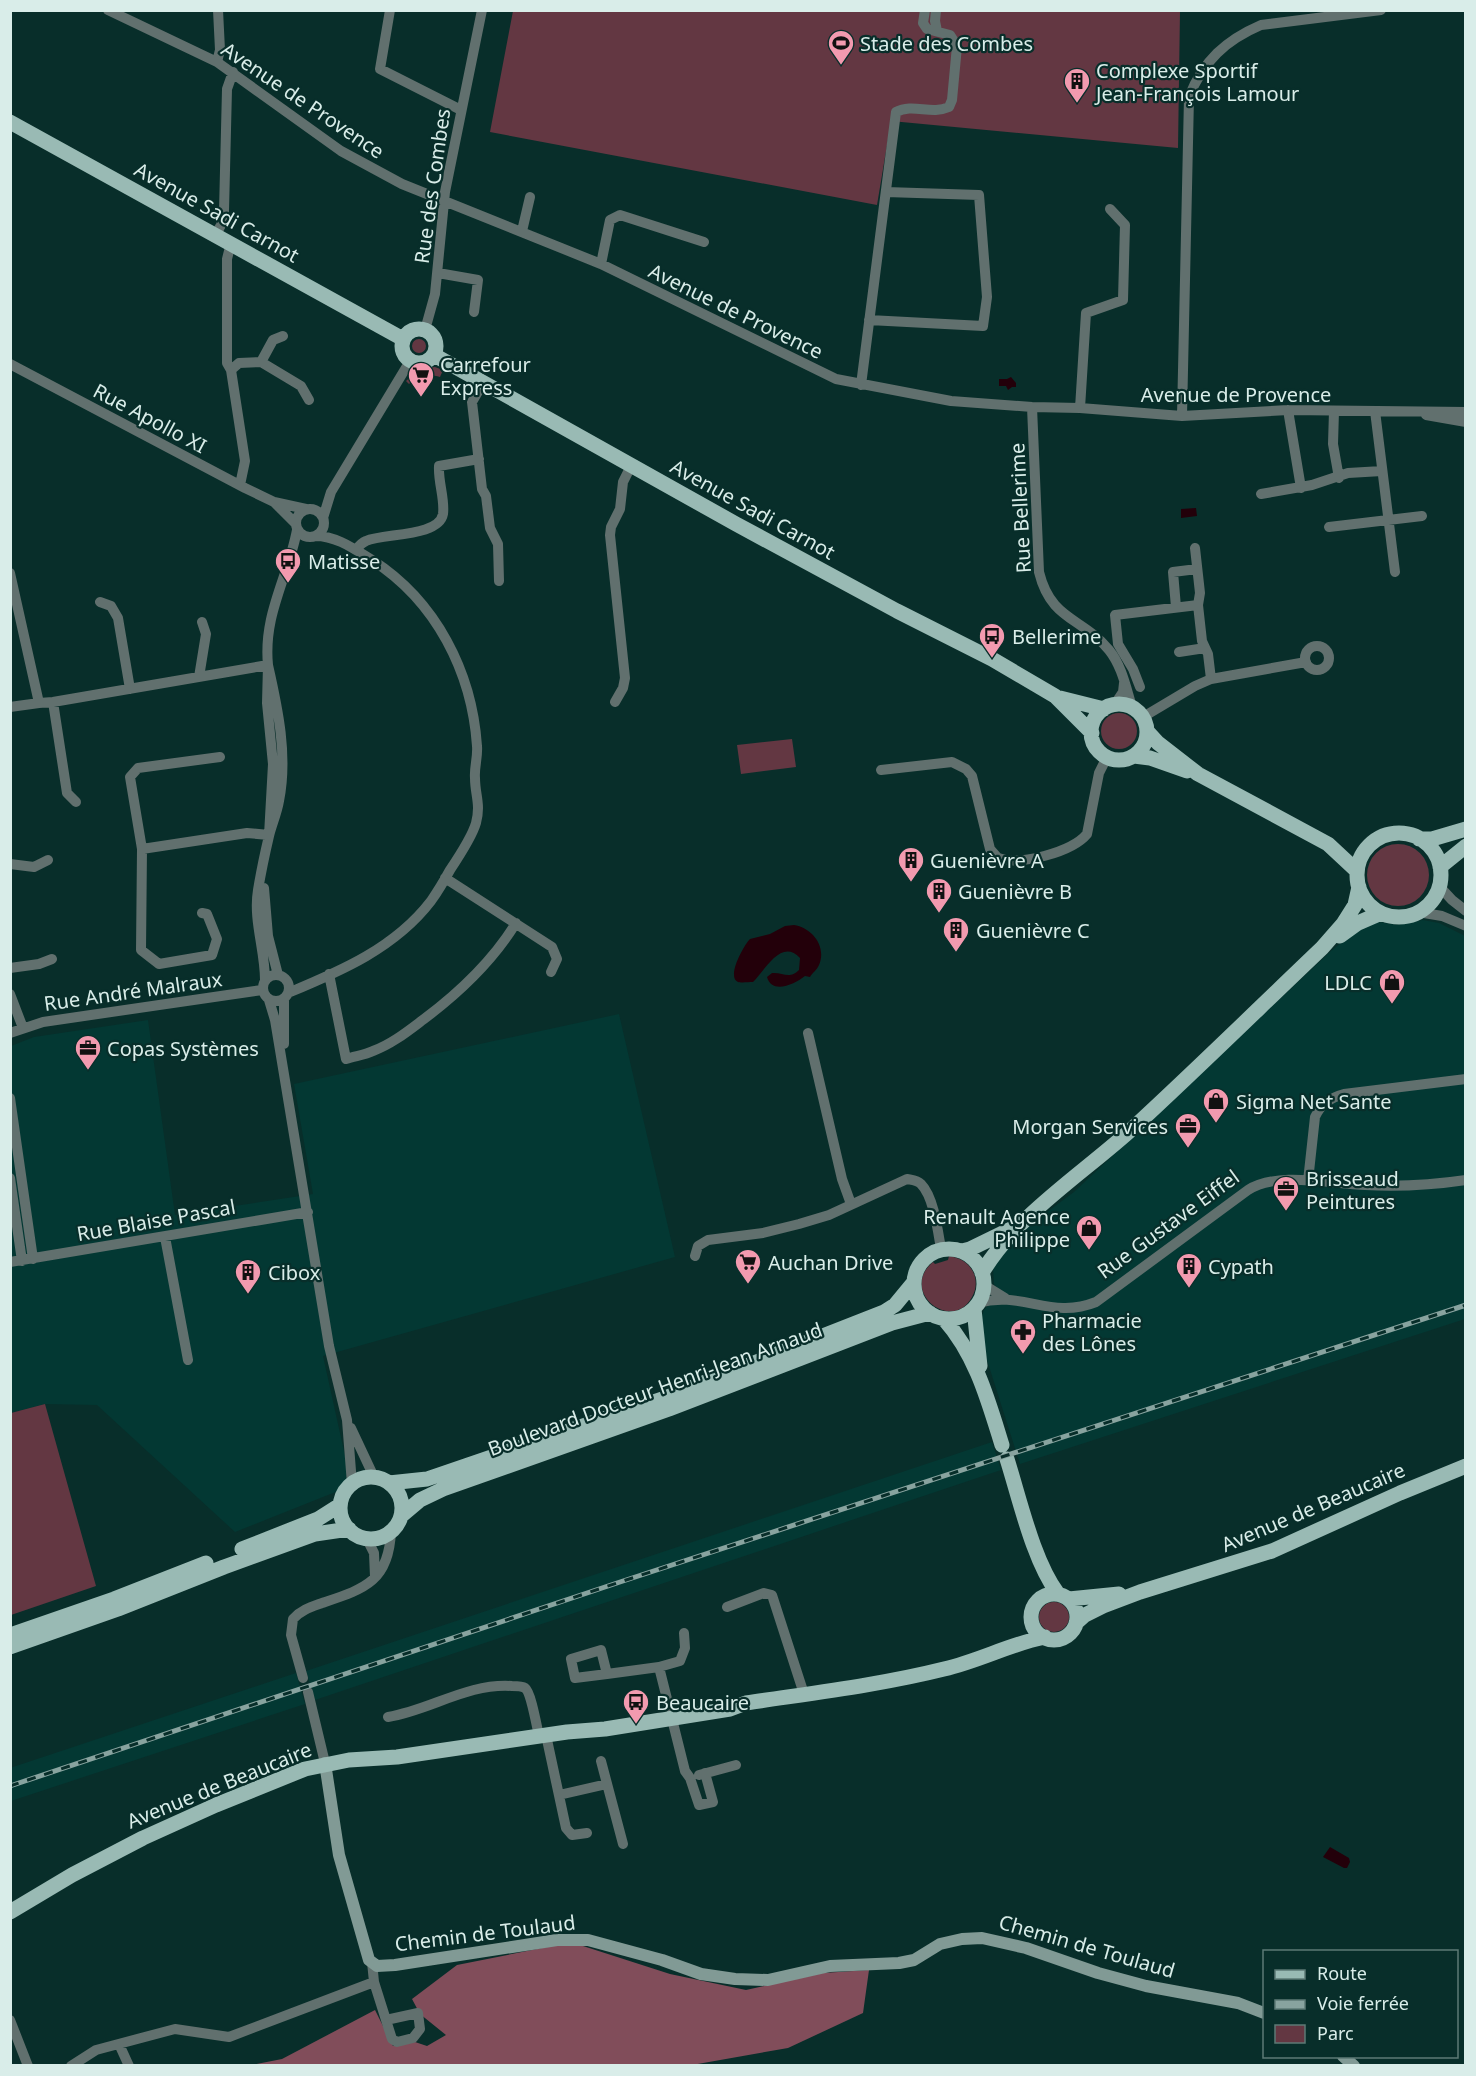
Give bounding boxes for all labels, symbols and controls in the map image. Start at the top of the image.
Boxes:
sports icon: Stade des Combes [826,28,856,66]
place label: Stade des Combes [860,30,1033,57]
street label: Avenue de Provence [216,36,390,164]
place label: Complexe Sportif Jean-François Lamour [1094,57,1299,107]
building icon: Complexe Sportif Jean-François Lamour [1062,66,1092,104]
street label: Rue des Combes [408,107,456,265]
street label: Avenue Sadi Carnot [130,156,304,268]
street label: Avenue de Provence [644,257,828,365]
place label: Carrefour Express [440,351,531,401]
supermarket icon: Carrefour Express [406,360,436,398]
street label: Rue Apollo XI [89,377,211,459]
street label: Avenue de Provence [1141,381,1331,408]
street label: Rue Bellerime [1003,442,1037,574]
street label: Avenue Sadi Carnot [666,453,840,565]
bus stop icon: Matisse [273,546,303,584]
place label: Matisse [308,548,380,575]
bus stop icon: Bellerime [977,621,1007,659]
place label: Bellerime [1012,623,1101,650]
building icon: Guenièvre A [896,845,926,883]
place label: Guenièvre A [930,847,1044,874]
building icon: Guenièvre B [924,876,954,914]
place label: Guenièvre B [958,878,1072,905]
building icon: Guenièvre C [941,915,971,953]
place label: Guenièvre C [976,917,1090,944]
street label: Rue André Malraux [42,965,224,1017]
shop icon: LDLC [1377,967,1407,1005]
place label: LDLC [1324,969,1372,996]
office icon: Copas Systèmes [73,1033,103,1071]
place label: Copas Systèmes [107,1035,259,1062]
shop icon: Sigma Net Sante [1201,1086,1231,1124]
place label: Sigma Net Sante [1236,1088,1392,1115]
office icon: Morgan Services [1173,1111,1203,1149]
place label: Morgan Services [1012,1113,1168,1140]
street label: Rue Gustave Eiffel [1092,1163,1244,1285]
place label: Brisseaud Peintures [1306,1165,1399,1215]
office icon: Brisseaud Peintures [1271,1174,1301,1212]
street label: Rue Blaise Pascal [74,1193,238,1247]
place label: Renault Agence Philippe [923,1203,1070,1253]
shop icon: Renault Agence Philippe [1074,1213,1104,1251]
supermarket icon: Auchan Drive [733,1247,763,1285]
place label: Auchan Drive [768,1249,893,1276]
building icon: Cypath [1174,1251,1204,1289]
place label: Cypath [1208,1253,1274,1280]
building icon: Cibox [233,1257,263,1295]
place label: Cibox [268,1259,321,1286]
place label: Pharmacie des Lônes [1042,1307,1142,1357]
street label: Boulevard Docteur Henri-Jean Arnaud [484,1316,826,1462]
pharmacy icon: Pharmacie des Lônes [1008,1317,1038,1355]
street label: Avenue de Beaucaire [1217,1456,1409,1558]
bus stop icon: Beaucaire [621,1687,651,1725]
place label: Beaucaire [656,1689,749,1716]
street label: Avenue de Beaucaire [123,1736,315,1834]
street label: Chemin de Toulaud [996,1908,1178,1984]
street label: Chemin de Toulaud [393,1909,577,1957]
legend [1263,1950,1458,2058]
text: Route [1317,1961,1367,1985]
text: Voie ferrée [1317,1991,1409,2015]
text: Parc [1317,2021,1354,2045]

